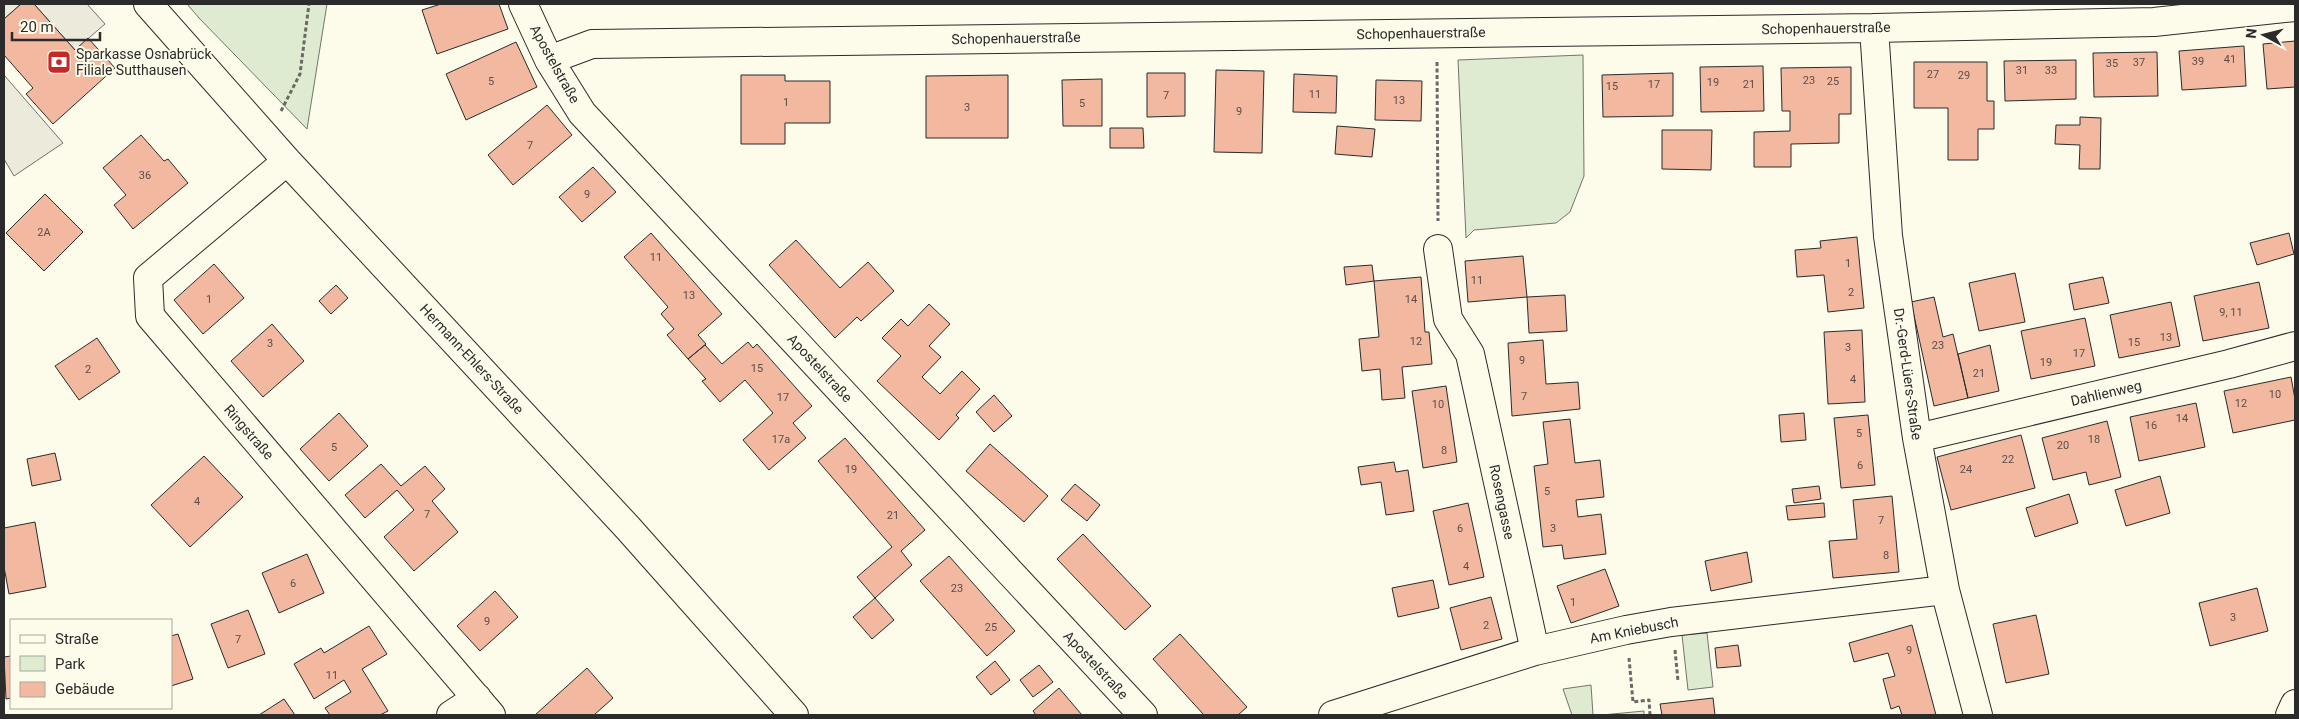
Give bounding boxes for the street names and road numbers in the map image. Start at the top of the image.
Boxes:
street label: Schopenhauerstraße [1761,19,1891,37]
street label: Apostelstraße [527,22,583,106]
street label: Schopenhauerstraße [1356,24,1486,42]
street label: Schopenhauerstraße [951,29,1081,47]
street label: Hermann-Ehlers-Straße [417,301,527,417]
street label: Dr.-Gerd-Lüers-Straße [1891,307,1925,441]
street label: Apostelstraße [784,331,856,405]
street label: Dahlienweg [2069,377,2143,409]
street label: Ringstraße [221,401,277,463]
street label: Rosengasse [1486,463,1518,541]
street label: Am Kniebusch [1588,614,1680,646]
street label: Apostelstraße [1060,628,1132,702]

